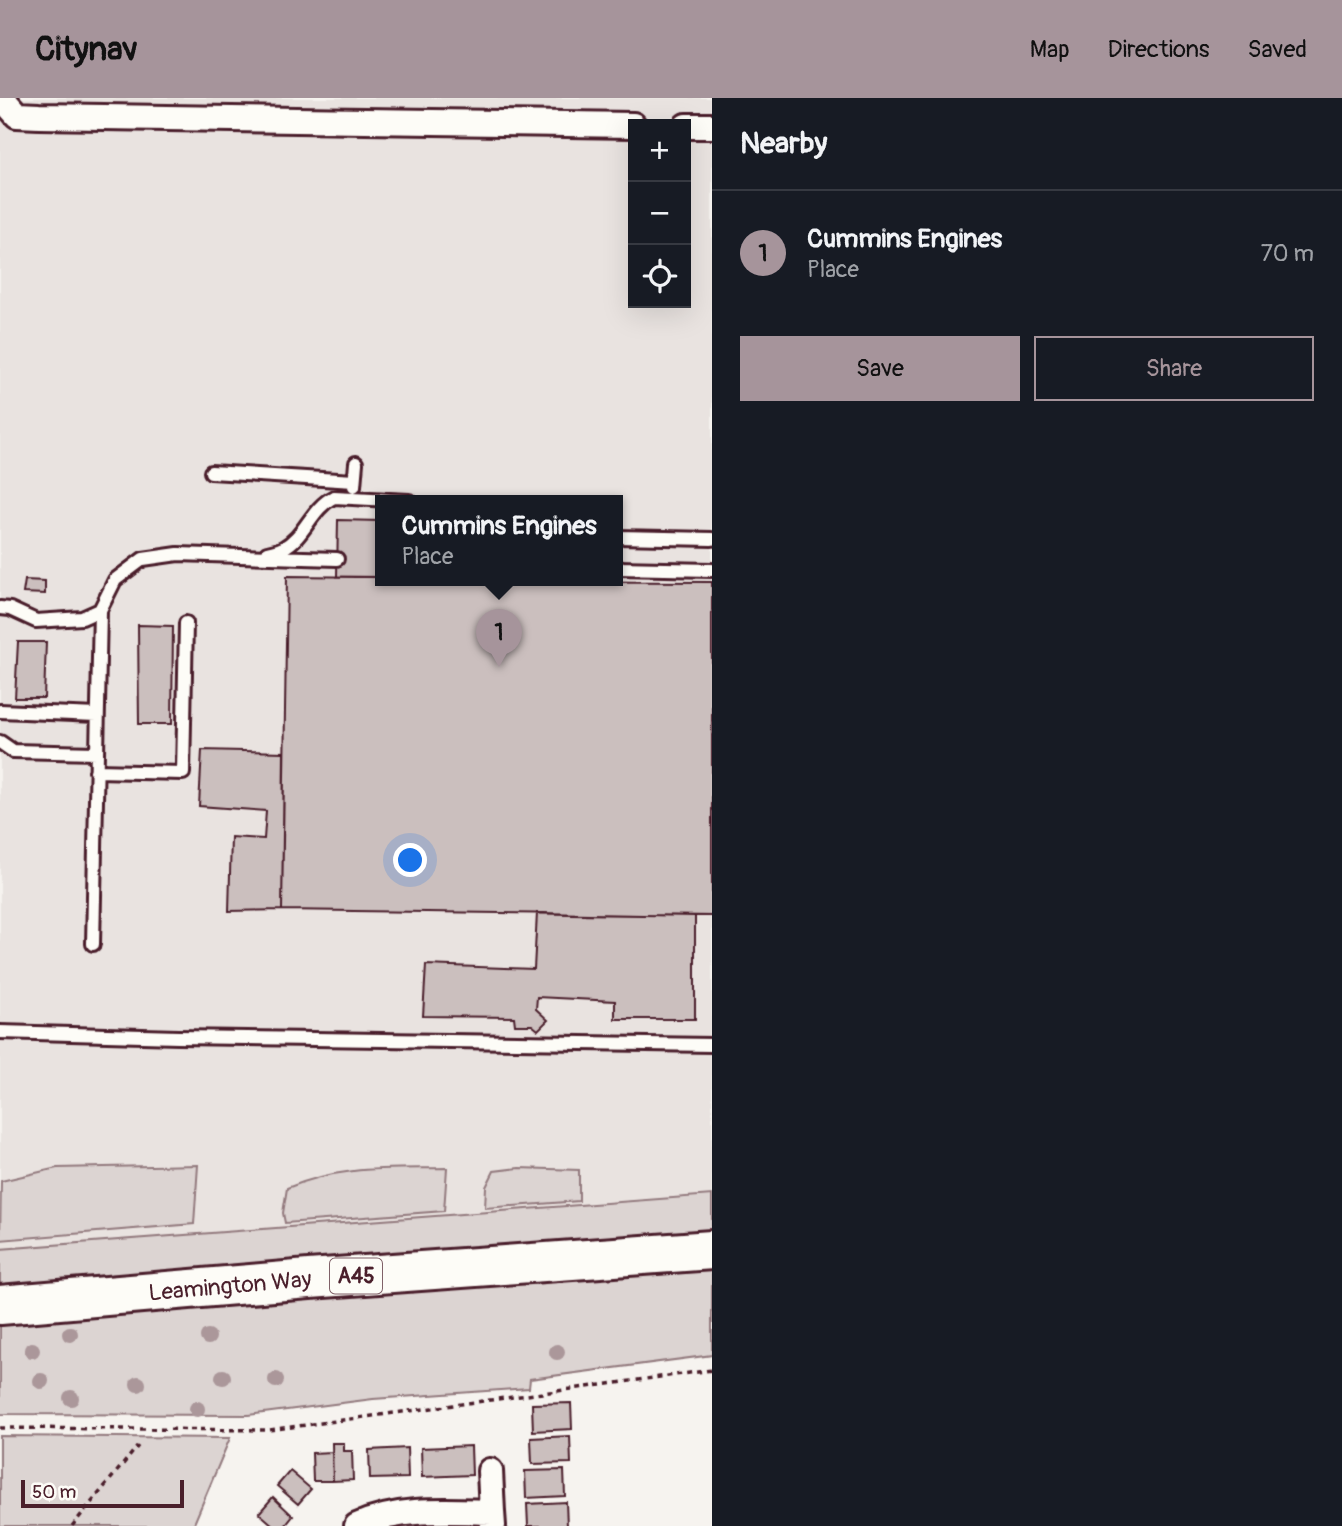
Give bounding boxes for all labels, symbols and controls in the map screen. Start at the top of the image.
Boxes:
text: Citynav [35,29,138,70]
text: Map [1030,35,1070,64]
text: Directions [1108,35,1209,64]
text: Saved [1247,35,1307,64]
map controls [628,119,691,308]
button: + [628,119,691,182]
text: Nearby [740,125,827,162]
button: − [628,182,691,245]
text: Cummins Engines [807,223,1002,255]
text: 1 [759,239,768,268]
text: 70 m [1261,239,1314,268]
button: locate [628,245,691,308]
text: Place [807,255,859,284]
button: Save [740,336,1020,401]
button: Share [1034,336,1314,401]
popup [375,495,623,586]
text: Cummins Engines [401,510,597,542]
text: Place [401,542,453,571]
pin: 1 [476,609,522,667]
your location [393,843,427,877]
road number: A45 [330,1258,382,1294]
street label: Leamington Way [147,1264,313,1308]
scale bar [21,1477,184,1509]
text: 50 m [32,1480,76,1504]

